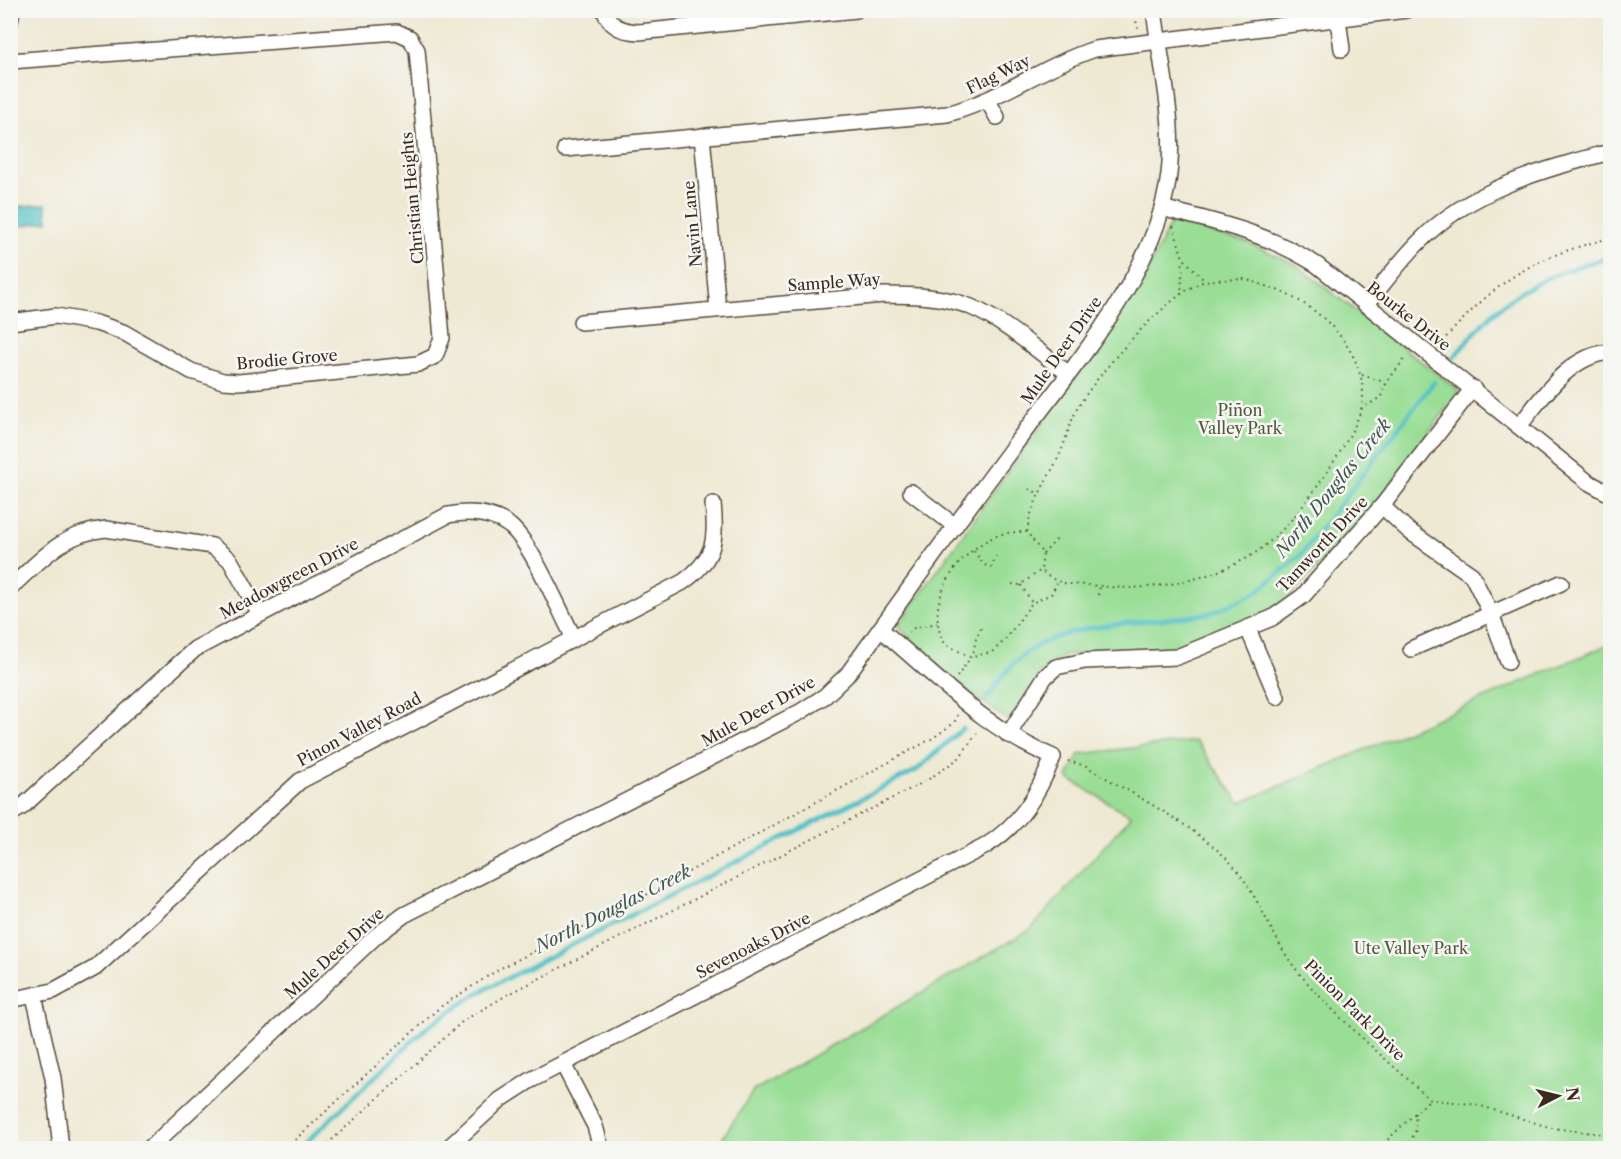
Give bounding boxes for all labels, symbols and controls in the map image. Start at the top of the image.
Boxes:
street label: Flag Way [963,49,1034,98]
street label: Christian Heights [396,131,428,265]
street label: Navin Lane [678,180,706,268]
street label: Sample Way [787,269,882,295]
street label: Bourke Drive [1363,277,1455,355]
street label: Mule Deer Drive [1016,292,1106,408]
street label: Brodie Grove [236,345,338,373]
park label: Piñon Valley Park [1197,400,1283,438]
water label: North Douglas Creek [1269,414,1396,563]
street label: Tamworth Drive [1272,492,1372,596]
street label: Meadowgreen Drive [216,533,362,623]
street label: Mule Deer Drive [698,671,818,751]
street label: Pinon Valley Road [293,688,425,770]
water label: North Douglas Creek [530,860,695,959]
street label: Mule Deer Drive [280,903,388,1003]
street label: Sevenoaks Drive [692,908,814,982]
park label: Ute Valley Park [1354,938,1469,958]
street label: Pinion Park Drive [1300,955,1410,1065]
north arrow [1528,1066,1588,1126]
text: N [1562,1086,1584,1102]

